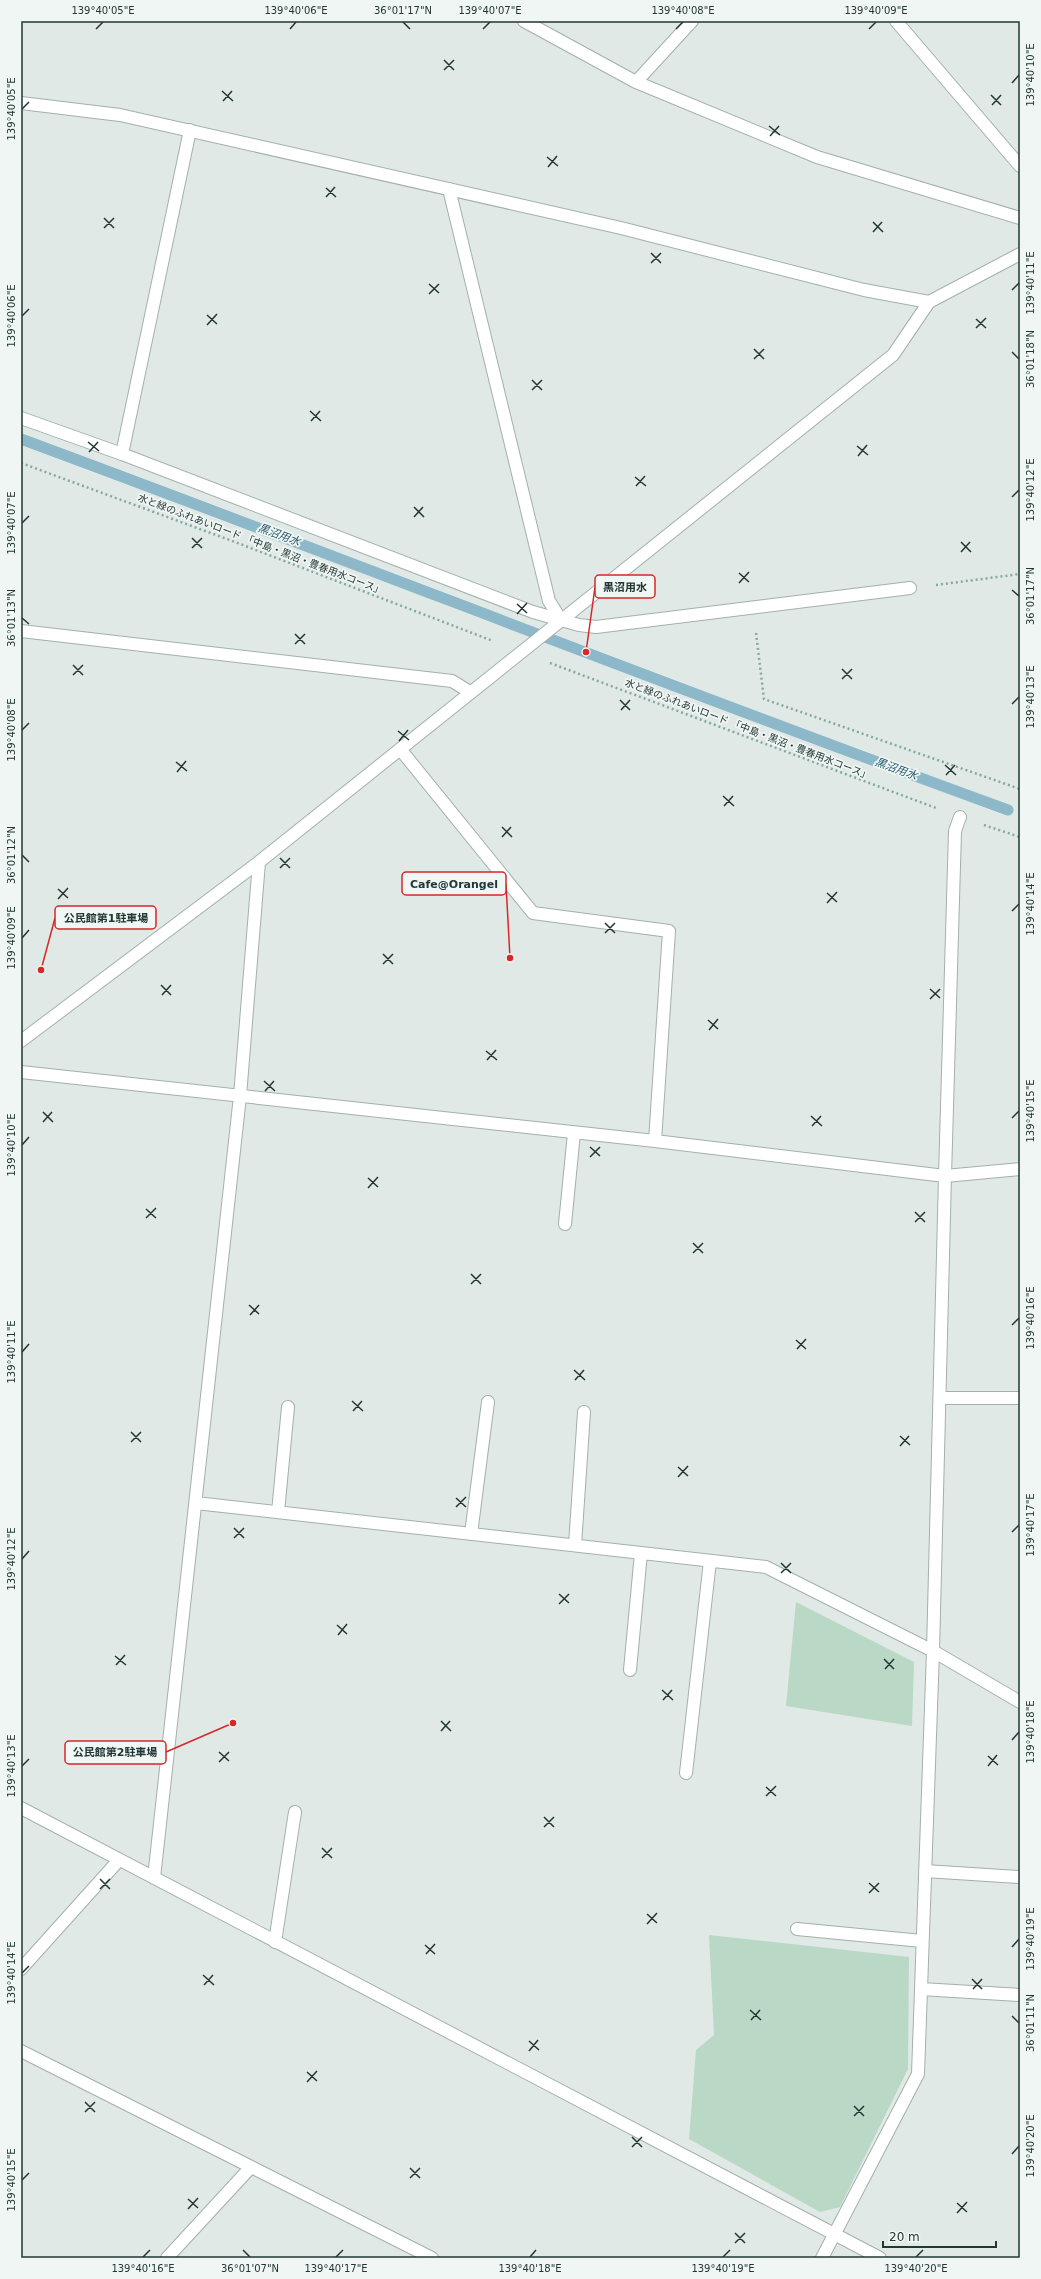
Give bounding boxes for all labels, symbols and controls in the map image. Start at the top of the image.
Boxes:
text: 139°40'05"E [71,5,135,16]
text: 139°40'06"E [264,5,328,16]
text: 36°01'17"N [374,5,432,16]
text: 139°40'07"E [458,5,522,16]
text: 139°40'08"E [651,5,715,16]
text: 139°40'09"E [844,5,908,16]
text: 139°40'10"E [1025,43,1036,107]
text: 139°40'05"E [6,77,17,141]
text: 139°40'11"E [1025,251,1036,315]
text: 139°40'06"E [6,284,17,348]
text: 36°01'18"N [1025,330,1036,388]
text: 139°40'12"E [1025,458,1036,522]
text: 139°40'07"E [6,491,17,555]
street label: 水と緑のふれあいロード 「中島・黒沼・豊春用水コース」 [136,492,386,596]
water label: 黒沼用水 [256,521,303,549]
text: 36°01'17"N [1025,567,1036,625]
callout: 黒沼用水 [595,575,655,598]
text: 黒沼用水 [603,581,647,594]
text: 36°01'13"N [6,589,17,647]
text: 139°40'13"E [1025,665,1036,729]
street label: 水と緑のふれあいロード 「中島・黒沼・豊春用水コース」 [623,677,873,781]
text: 139°40'08"E [6,698,17,762]
water label: 黒沼用水 [873,755,920,783]
text: 36°01'12"N [6,826,17,884]
callout: Cafe@Orangel [402,872,506,895]
text: 139°40'14"E [1025,872,1036,936]
text: Cafe@Orangel [410,878,498,891]
text: 139°40'09"E [6,906,17,970]
callout: 公民館第1駐車場 [55,906,156,929]
text: 公民館第1駐車場 [64,912,148,925]
text: 139°40'15"E [1025,1079,1036,1143]
text: 139°40'10"E [6,1113,17,1177]
text: 139°40'16"E [1025,1286,1036,1350]
text: 139°40'11"E [6,1320,17,1384]
text: 139°40'17"E [1025,1493,1036,1557]
text: 139°40'12"E [6,1527,17,1591]
text: 139°40'18"E [1025,1700,1036,1764]
text: 139°40'13"E [6,1734,17,1798]
callout: 公民館第2駐車場 [65,1741,166,1764]
text: 公民館第2駐車場 [73,1746,157,1759]
text: 139°40'19"E [1025,1907,1036,1971]
text: 139°40'14"E [6,1941,17,2005]
text: 36°01'11"N [1025,1994,1036,2052]
text: 139°40'20"E [1025,2114,1036,2178]
text: 139°40'15"E [6,2148,17,2212]
scale bar [883,2223,996,2249]
text: 20 m [889,2230,920,2244]
text: 139°40'16"E [111,2263,175,2274]
text: 36°01'07"N [221,2263,279,2274]
text: 139°40'17"E [304,2263,368,2274]
text: 139°40'18"E [498,2263,562,2274]
text: 139°40'19"E [691,2263,755,2274]
text: 139°40'20"E [884,2263,948,2274]

